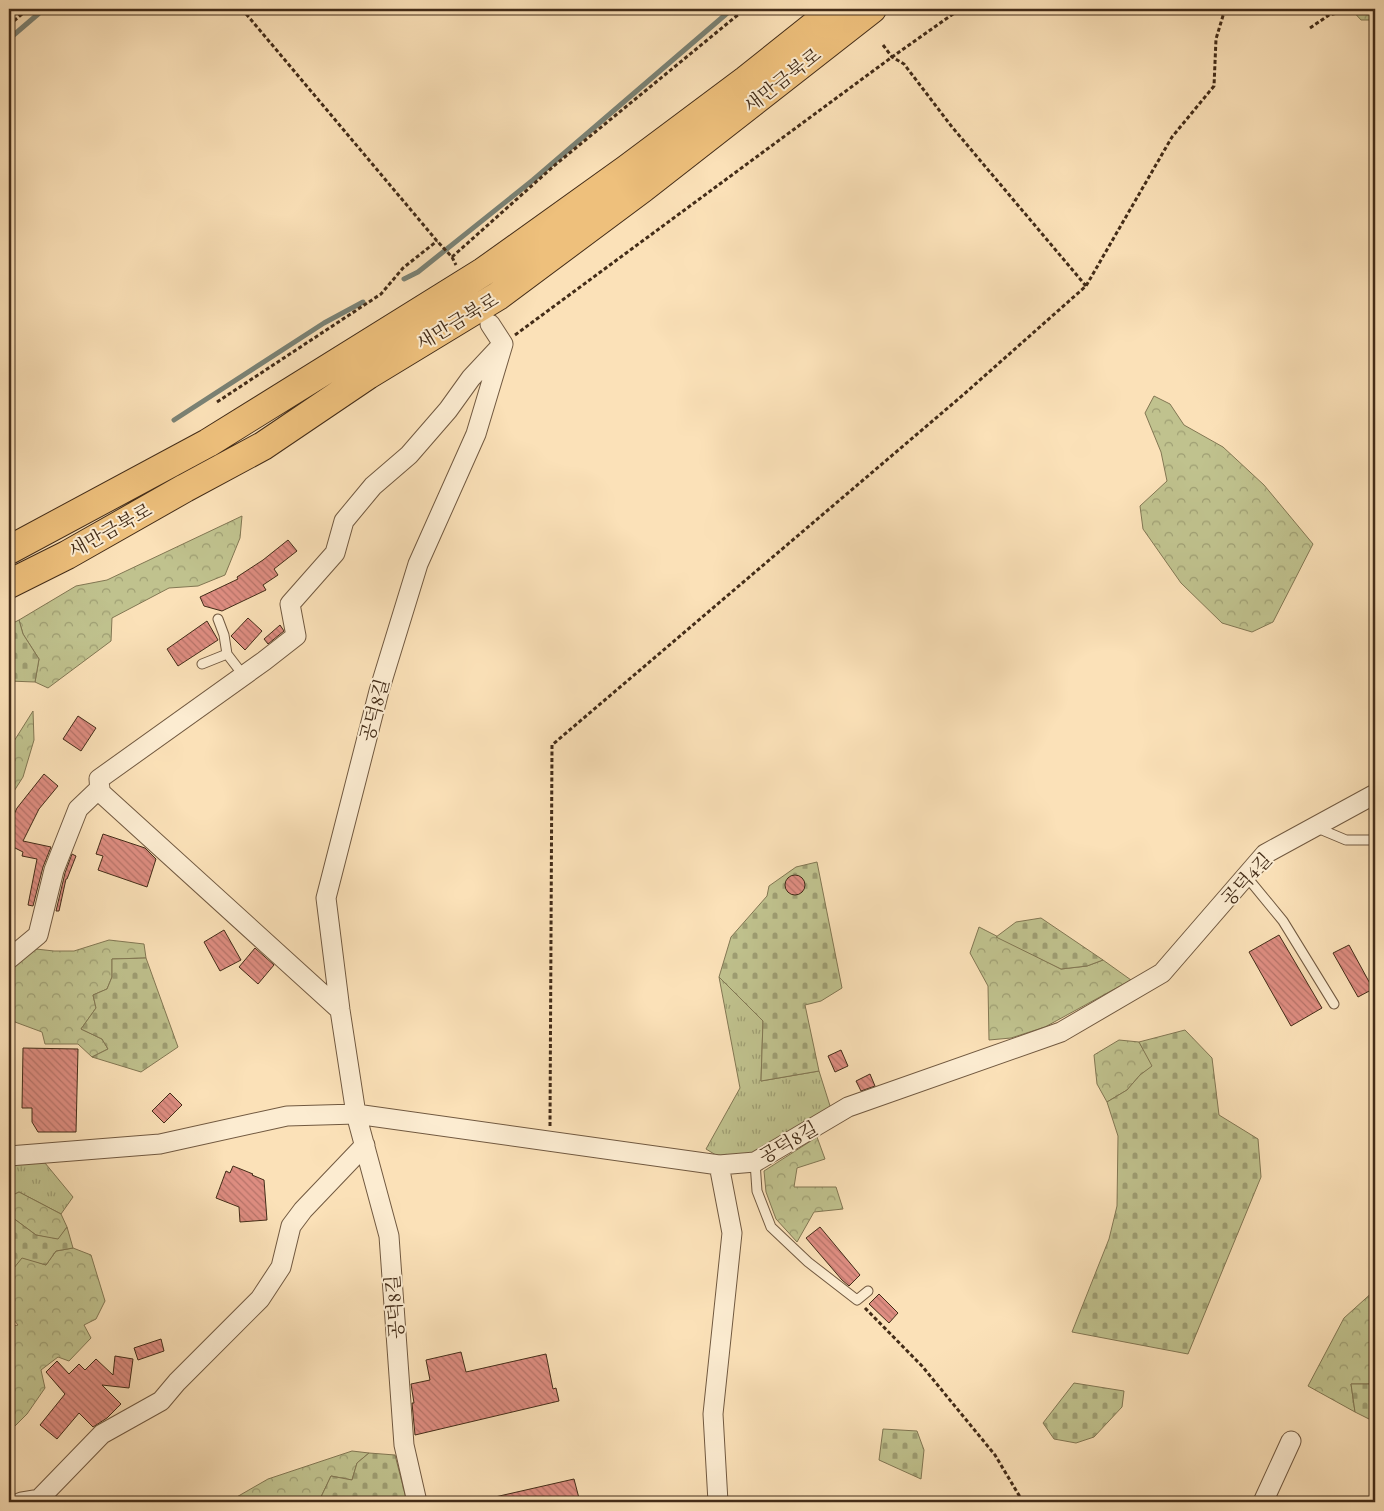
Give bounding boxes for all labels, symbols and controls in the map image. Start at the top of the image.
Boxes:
street label: 새만금북로 [738,42,826,118]
street label: 새만금북로 [411,287,503,356]
street label: 새만금북로 [64,497,156,564]
street label: 공덕8길 [354,676,395,744]
street label: 공덕4길 [1215,847,1277,911]
street label: 공덕8길 [754,1116,822,1169]
street label: 공덕8길 [380,1274,409,1340]

